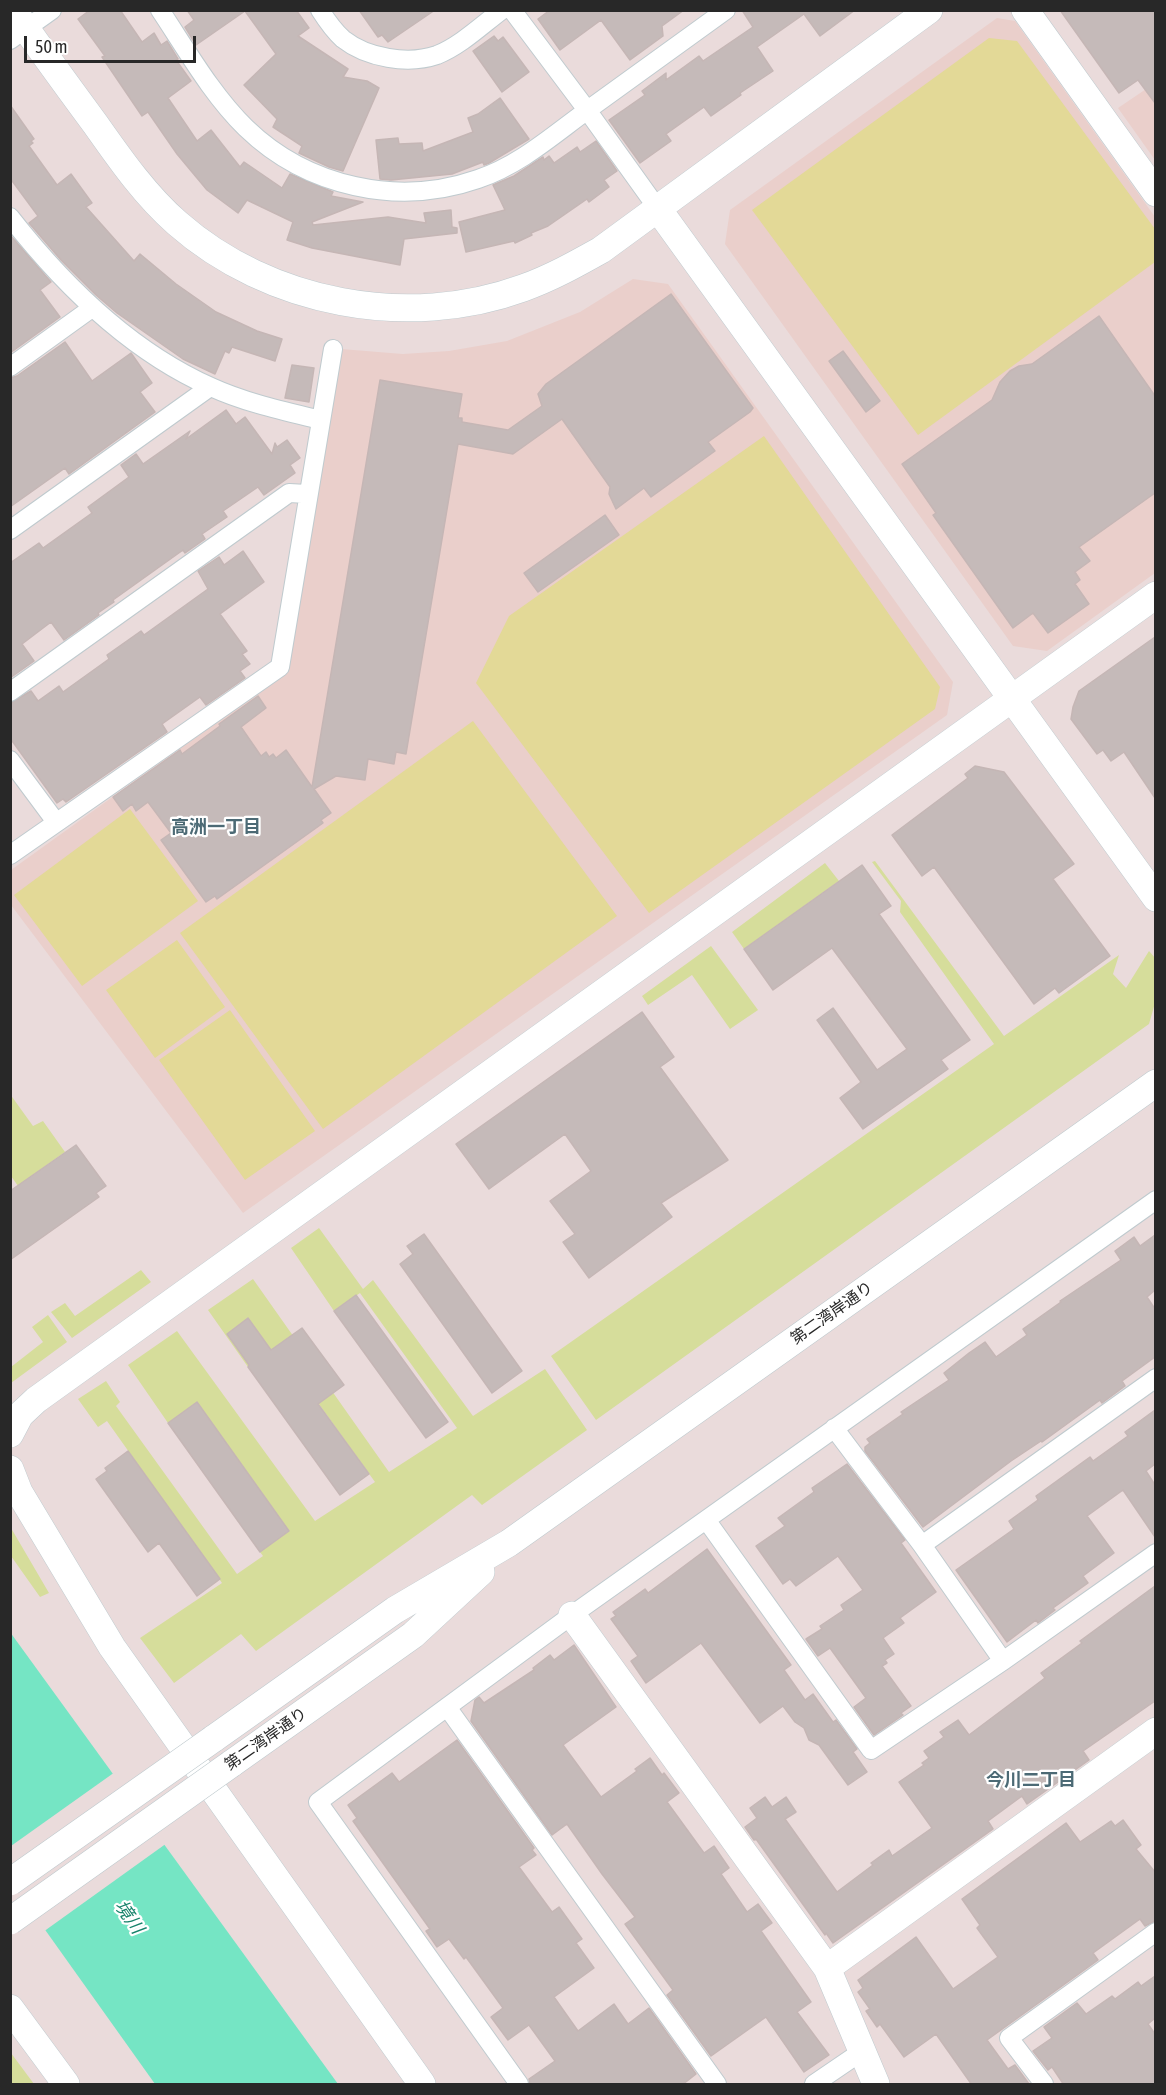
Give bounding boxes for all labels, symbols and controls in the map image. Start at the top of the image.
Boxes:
scale bar [27,24,200,62]
text: 50 m [35,36,67,57]
district label: 高洲一丁目 [171,816,261,838]
street label: 第二湾岸通り [787,1278,877,1348]
street label: 第二湾岸通り [221,1704,311,1774]
district label: 今川二丁目 [986,1769,1076,1791]
water label: 境川 [110,1896,148,1938]

